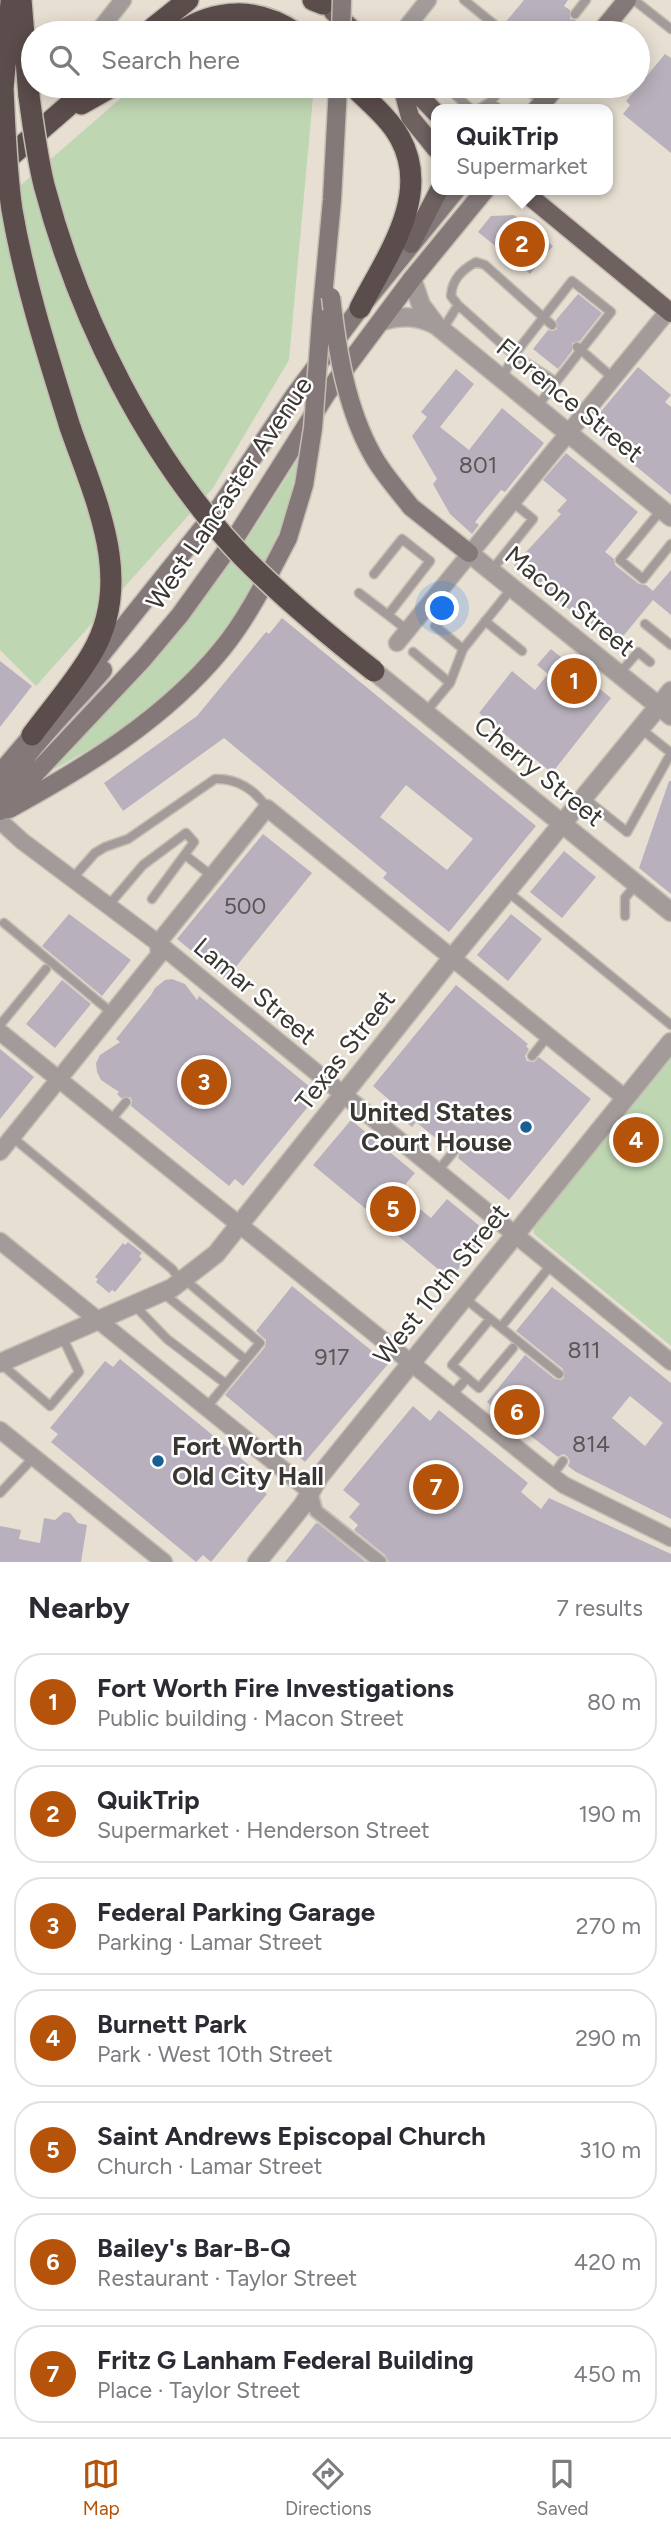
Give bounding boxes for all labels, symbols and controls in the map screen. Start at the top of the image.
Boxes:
search box [21,21,650,98]
icon: search [45,41,83,79]
text: Search here [101,44,240,76]
popup [431,104,613,195]
text: QuikTrip [456,120,559,152]
text: Supermarket [456,152,588,180]
pin: 2 [499,218,545,270]
street label: Florence Street [490,331,650,469]
street label: West Lancaster Avenue [139,370,319,616]
house number: 801 [459,451,497,479]
street label: Macon Street [498,539,642,663]
your location [425,591,459,625]
pin: 1 [551,655,597,707]
street label: Cherry Street [468,709,611,833]
house number: 500 [224,892,266,920]
street label: Lamar Street [187,930,323,1052]
street label: Texas Street [288,983,402,1116]
pin: 3 [181,1056,227,1108]
place label: United States Court House [349,1096,512,1158]
pin: 4 [613,1114,659,1166]
marker: United States Court House [518,1119,534,1135]
pin: 5 [370,1183,416,1235]
street label: West 10th Street [366,1197,516,1371]
house number: 811 [567,1336,601,1364]
house number: 917 [315,1343,349,1371]
pin: 6 [494,1386,540,1438]
place label: Fort Worth Old City Hall [172,1430,324,1492]
house number: 814 [572,1430,610,1458]
marker: Fort Worth Old City Hall [150,1453,166,1469]
pin: 7 [413,1461,459,1513]
text: Nearby [28,1589,130,1626]
text: 7 results [557,1594,643,1622]
text: Fort Worth Fire Investigations [97,1672,454,1704]
text: 1 [48,1688,58,1716]
text: 80 m [587,1688,641,1716]
text: Public building · Macon Street [97,1704,404,1732]
text: QuikTrip [97,1784,200,1816]
text: 2 [46,1800,60,1828]
text: 190 m [578,1800,641,1828]
text: Supermarket · Henderson Street [97,1816,430,1844]
text: Federal Parking Garage [97,1896,375,1928]
text: 3 [47,1912,59,1940]
text: 270 m [576,1912,641,1940]
text: Parking · Lamar Street [97,1928,322,1956]
text: Burnett Park [97,2008,247,2040]
text: 4 [46,2024,60,2052]
text: 290 m [575,2024,641,2052]
text: Park · West 10th Street [97,2040,333,2068]
text: Saint Andrews Episcopal Church [97,2120,486,2152]
text: 5 [46,2136,60,2164]
text: 310 m [579,2136,641,2164]
text: Church · Lamar Street [97,2152,322,2180]
text: Bailey's Bar-B-Q [97,2232,291,2264]
text: 6 [46,2248,60,2276]
text: 420 m [574,2248,641,2276]
text: Restaurant · Taylor Street [97,2264,357,2292]
text: Fritz G Lanham Federal Building [97,2344,474,2376]
text: 7 [47,2360,59,2388]
text: 450 m [573,2360,641,2388]
text: Place · Taylor Street [97,2376,301,2404]
tab: Map [82,2455,120,2520]
tab: Directions [285,2455,372,2520]
tab: Saved [536,2455,589,2520]

